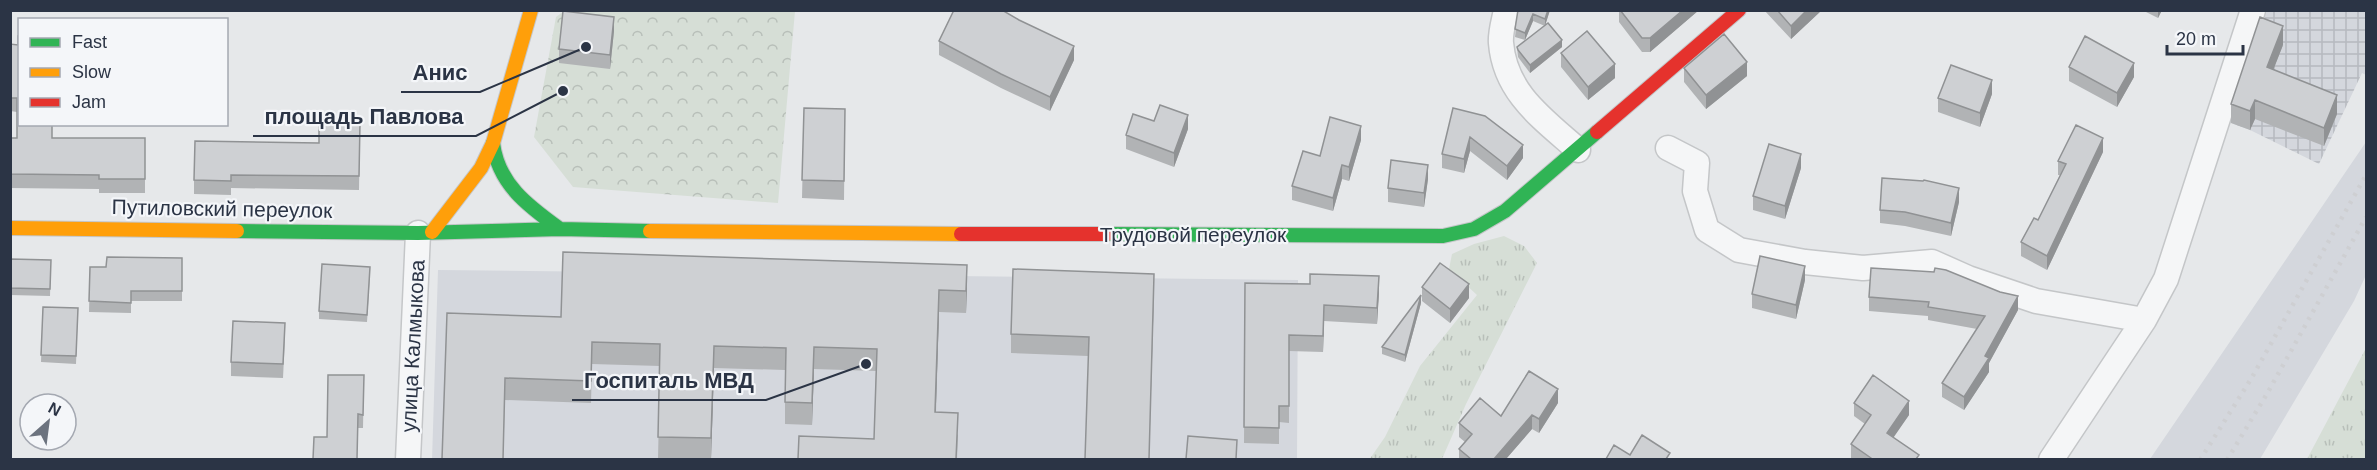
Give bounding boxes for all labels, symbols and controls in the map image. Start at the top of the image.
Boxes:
legend [18,18,228,126]
scale bar [2167,18,2244,56]
text: 20 m [2176,29,2216,49]
text: Fast [72,32,107,52]
callout: Анис [401,52,480,92]
text: Анис [413,60,467,85]
text: Slow [72,62,112,82]
text: Jam [72,92,106,112]
callout: площадь Павлова [253,96,476,136]
text: площадь Павлова [265,104,464,129]
street label: Путиловский переулок [112,195,333,222]
street label: Трудовой переулок [1100,223,1287,246]
street label: улица Калмыкова [396,259,429,433]
callout: Госпиталь МВД [572,360,766,400]
text: Госпиталь МВД [584,368,754,393]
north arrow [18,392,78,452]
text: N [46,399,64,419]

